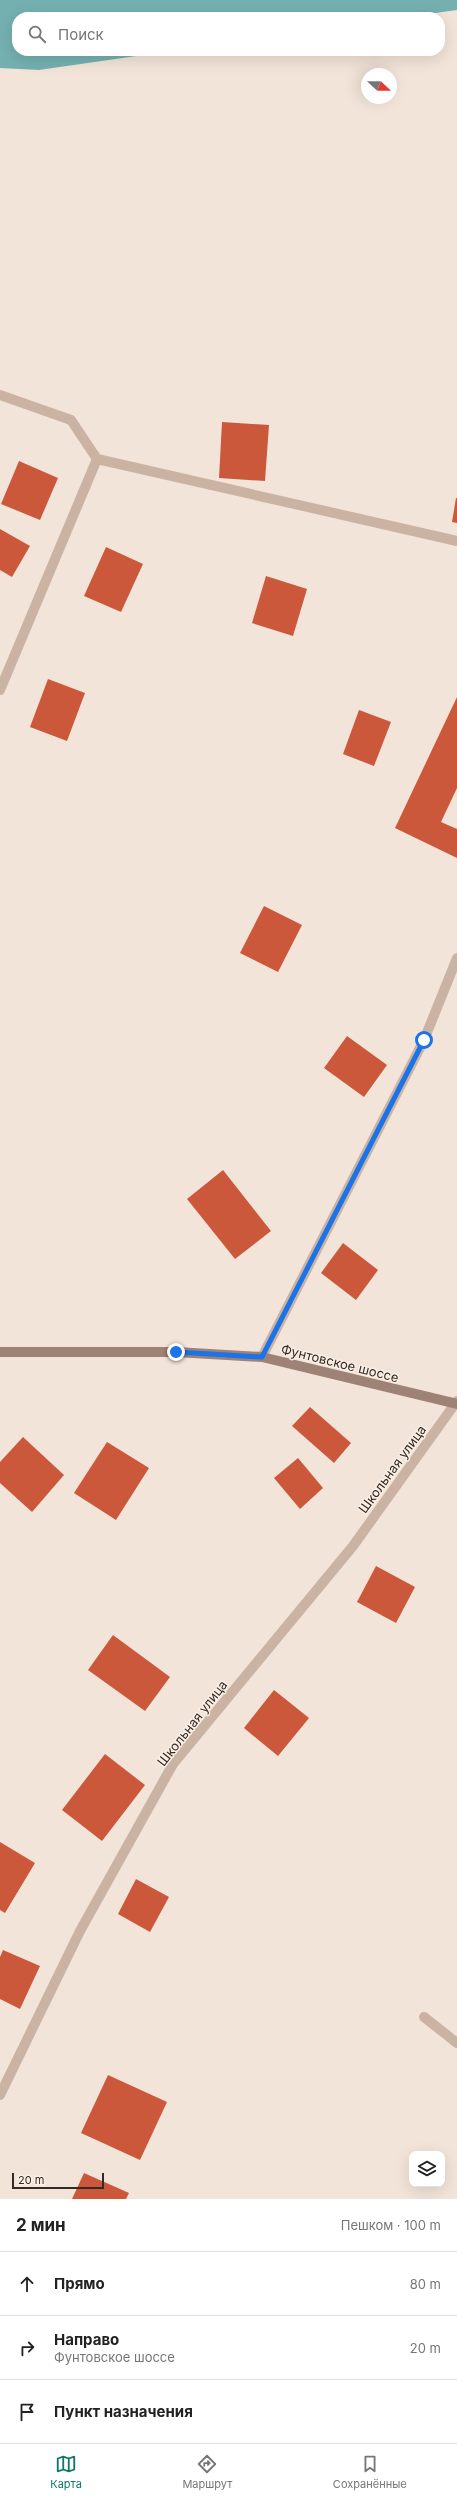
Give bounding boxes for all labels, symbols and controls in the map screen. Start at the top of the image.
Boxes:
search box [12,12,445,56]
icon: search [26,23,48,45]
text: Поиск [58,25,104,44]
north arrow [361,68,397,104]
route start [415,1031,433,1049]
street label: Фунтовское шоссе [279,1341,401,1385]
route end [167,1343,185,1361]
street label: Школьная улица [355,1422,429,1516]
street label: Школьная улица [154,1677,230,1769]
map controls [409,2151,445,2187]
button: layers [409,2151,445,2187]
scale bar [12,2171,104,2190]
text: 20 m [18,2173,44,2187]
text: 2 мин [16,2215,66,2235]
text: Пешком · 100 m [341,2217,441,2233]
icon: ahead [16,2273,38,2295]
text: Прямо [54,2274,105,2293]
text: 80 m [410,2276,441,2292]
text: Направо [54,2330,119,2349]
icon: right [16,2337,38,2359]
text: 20 m [410,2340,441,2356]
text: Фунтовское шоссе [54,2349,175,2365]
icon: arrive [16,2401,38,2423]
text: Пункт назначения [54,2402,193,2421]
tab: Карта [50,2453,82,2491]
tab: Маршрут [182,2453,232,2491]
tab: Сохранённые [333,2453,407,2491]

